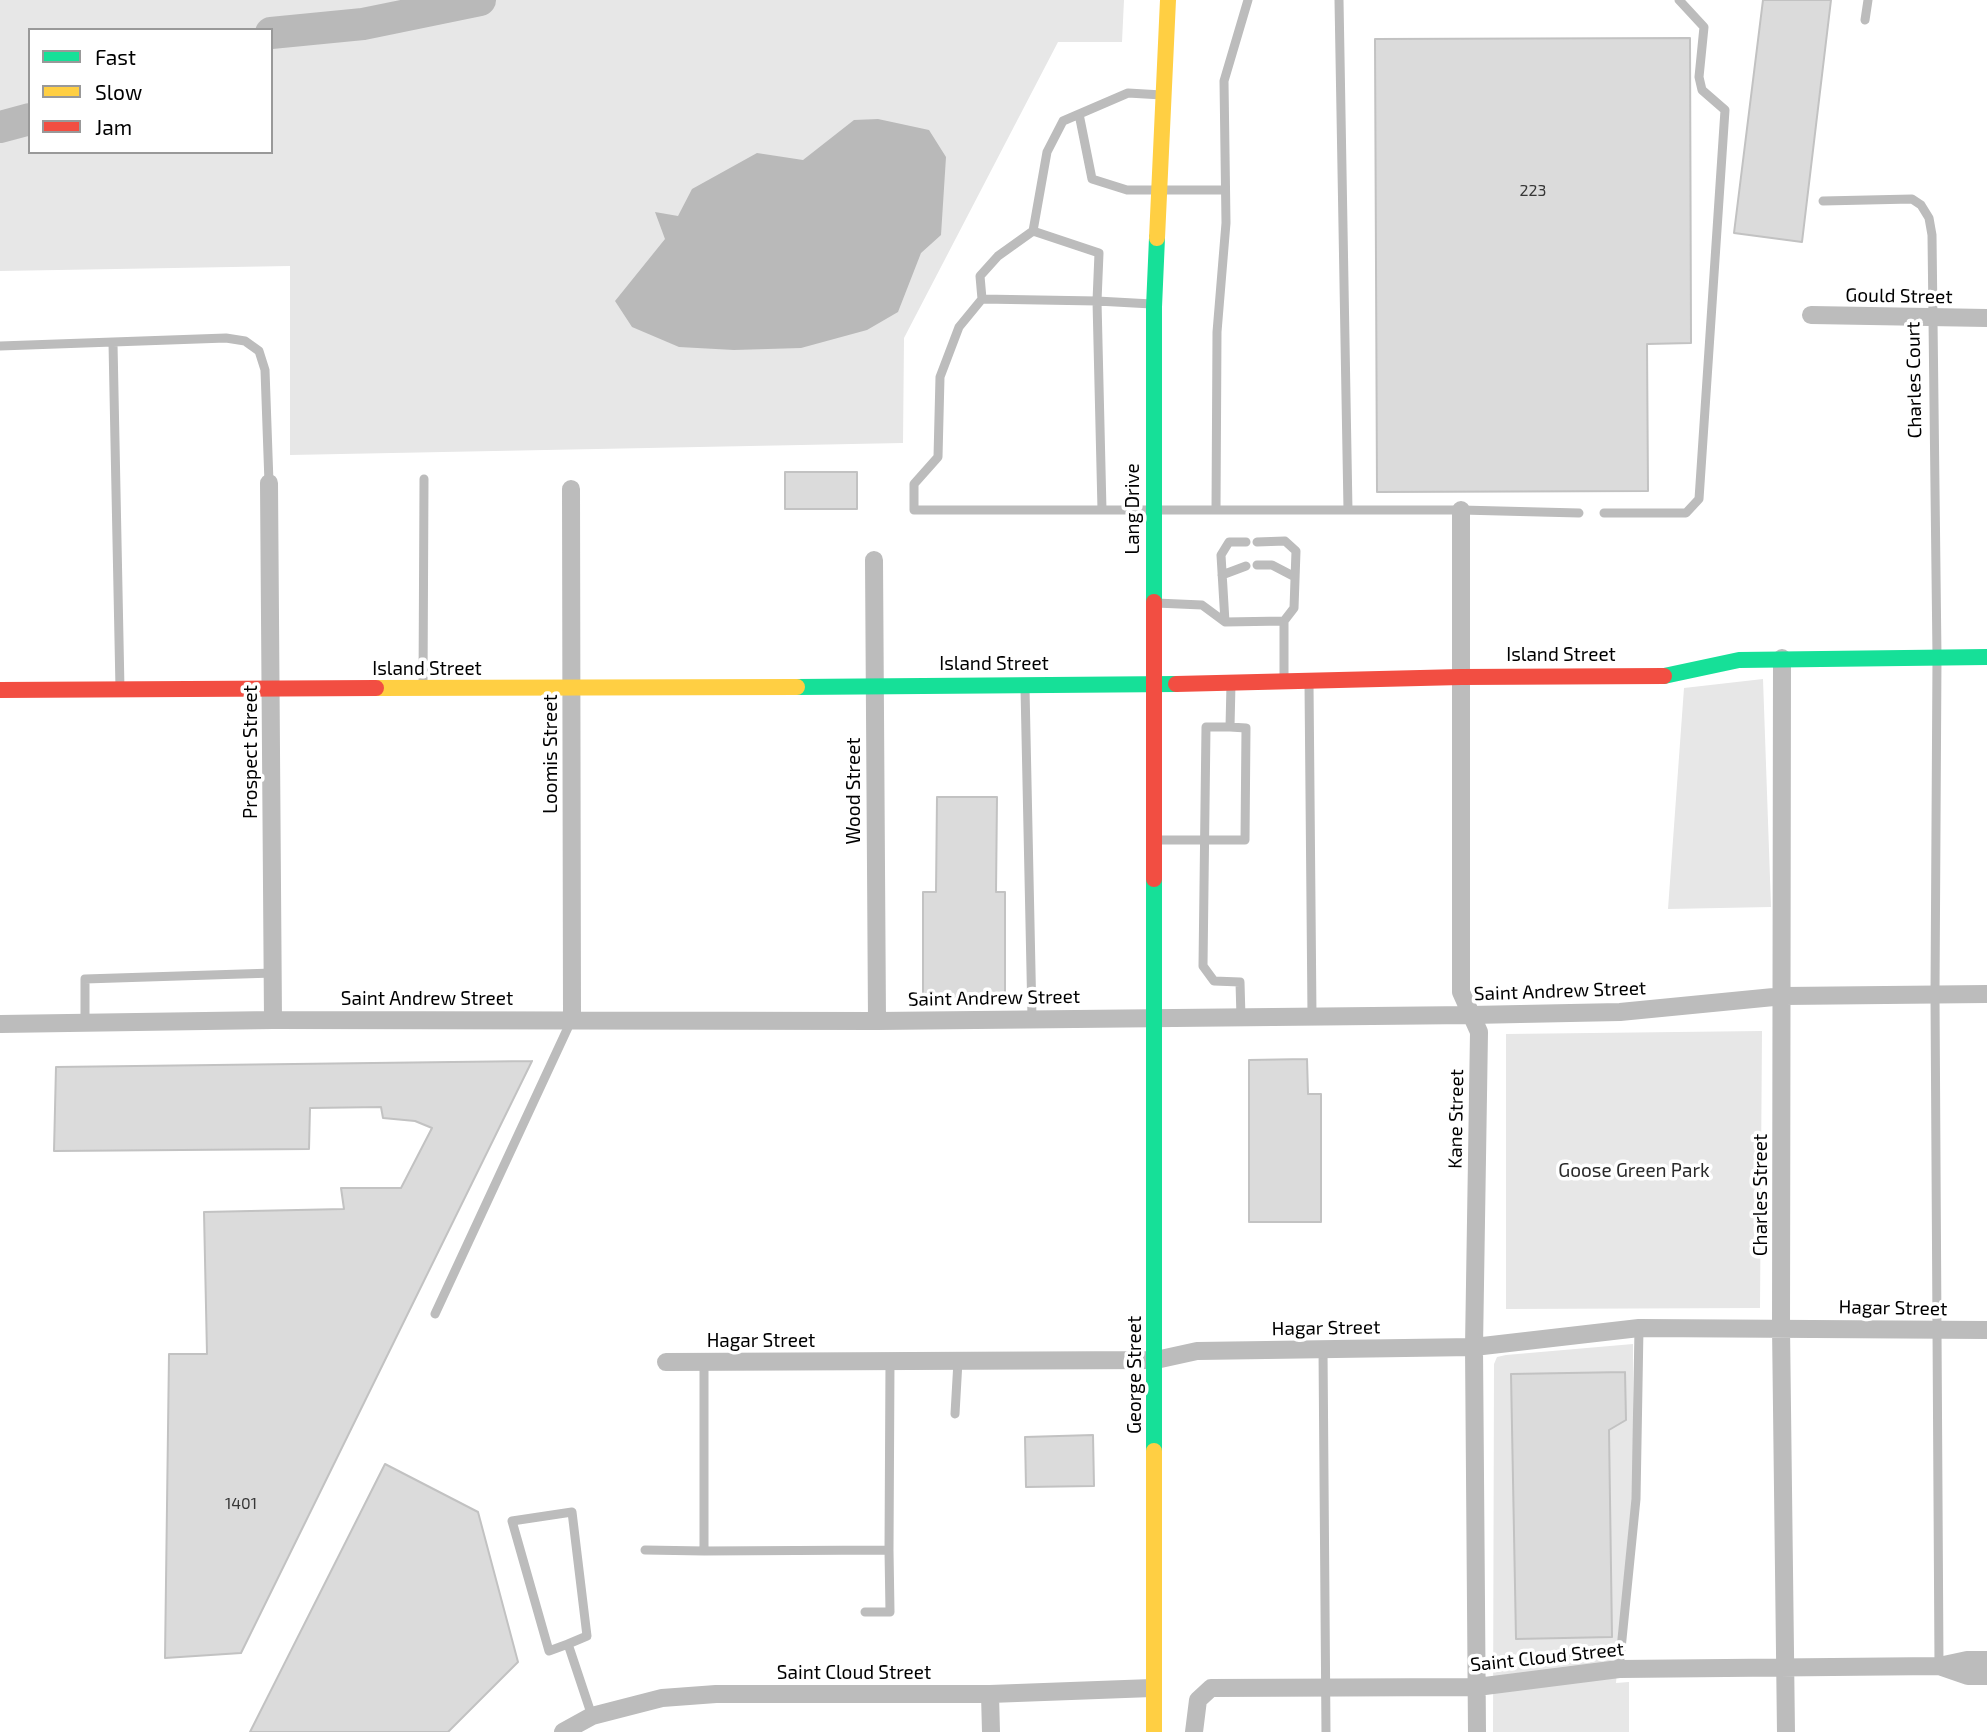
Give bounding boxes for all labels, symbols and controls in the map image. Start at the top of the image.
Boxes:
legend [28,28,273,154]
text: Fast [95,44,136,69]
text: Slow [95,79,142,104]
text: Jam [95,114,132,139]
house number: 223 [1520,181,1546,201]
street label: Gould Street [1845,284,1953,308]
street label: Charles Court [1902,321,1926,439]
street label: Lang Drive [1122,463,1144,555]
street label: Island Street [1506,644,1616,666]
street label: Island Street [939,653,1049,675]
street label: Island Street [372,658,482,680]
street label: Prospect Street [240,685,262,819]
street label: Loomis Street [540,694,562,814]
street label: Wood Street [843,737,865,845]
street label: Saint Andrew Street [1473,977,1647,1005]
street label: Saint Andrew Street [908,985,1080,1011]
street label: Saint Andrew Street [341,988,513,1010]
street label: Kane Street [1444,1069,1468,1169]
street label: Charles Street [1750,1134,1772,1256]
park label: Goose Green Park [1558,1160,1710,1182]
street label: Hagar Street [1838,1296,1948,1320]
street label: George Street [1124,1316,1146,1434]
street label: Hagar Street [1271,1316,1381,1340]
street label: Hagar Street [707,1330,815,1352]
house number: 1401 [225,1494,257,1514]
street label: Saint Cloud Street [1469,1638,1625,1676]
street label: Saint Cloud Street [777,1662,931,1684]

